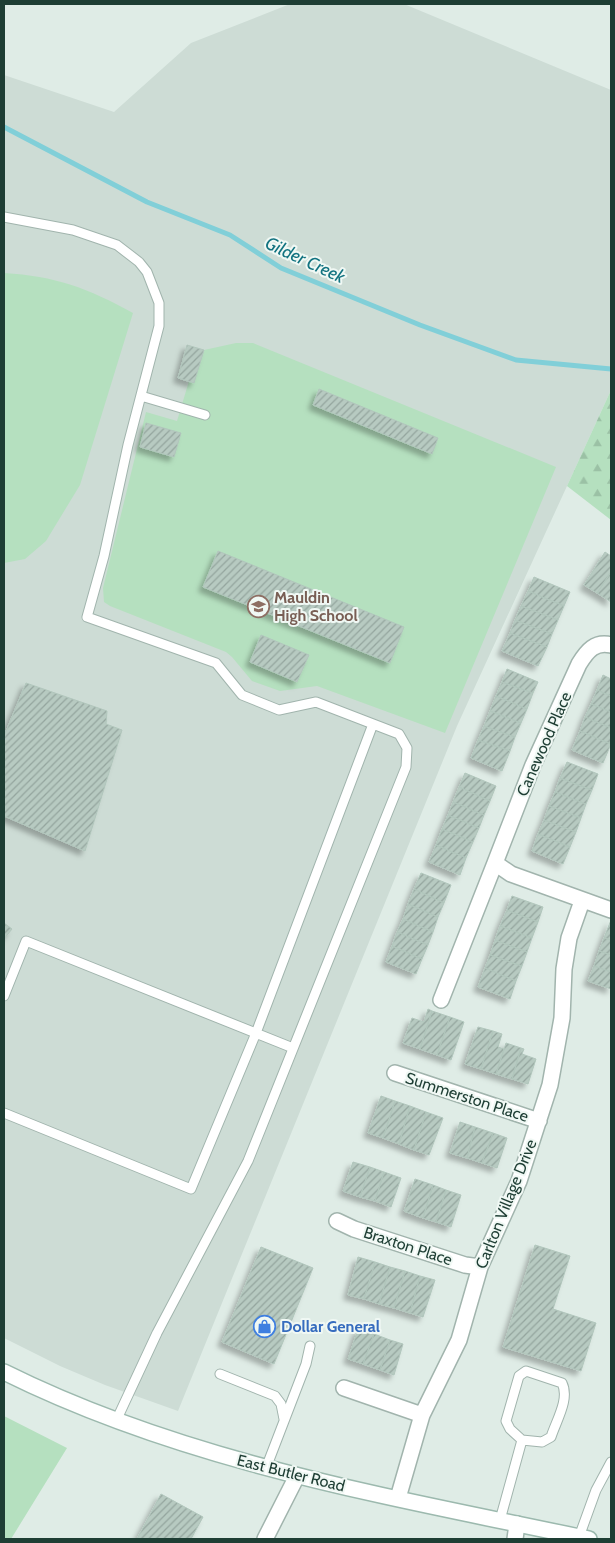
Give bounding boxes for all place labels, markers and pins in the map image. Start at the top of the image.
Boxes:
place label: Mauldin High School [274,588,358,625]
school or university icon: Mauldin High School [246,594,270,618]
shop icon: Dollar General [253,1314,277,1338]
place label: Dollar General [281,1317,380,1336]

